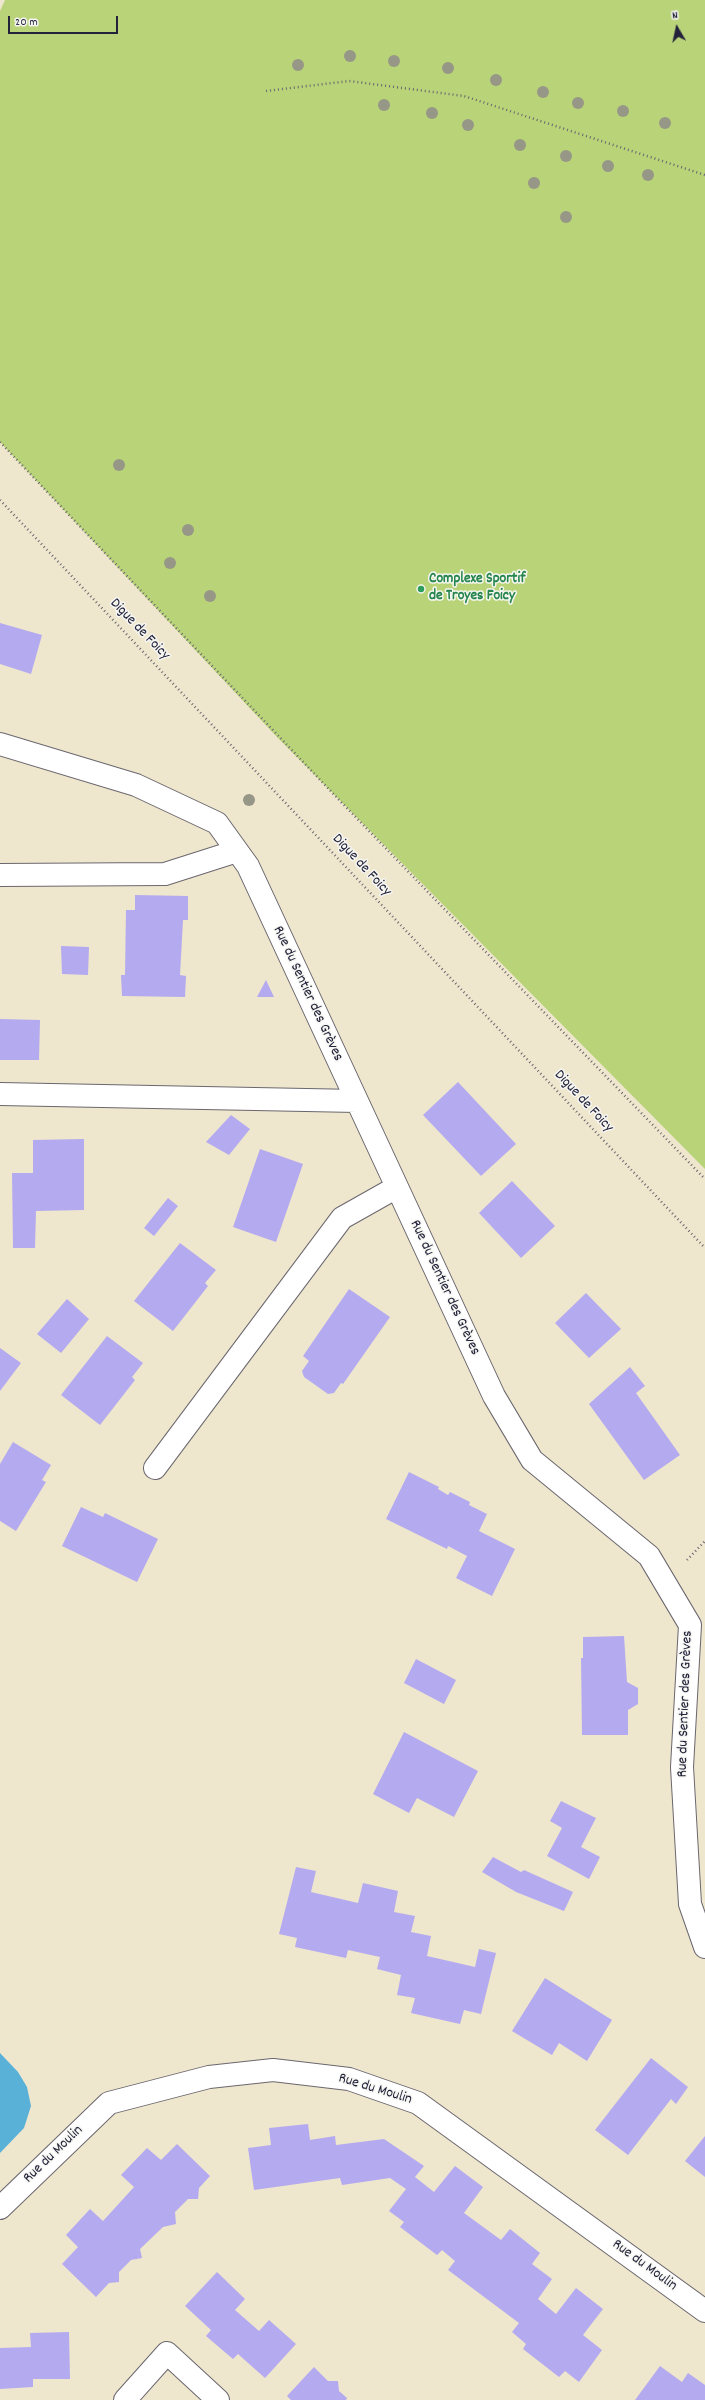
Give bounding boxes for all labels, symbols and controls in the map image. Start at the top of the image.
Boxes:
scale bar [10,8,120,34]
north arrow [657,8,697,48]
text: N [671,8,679,24]
text: 20 m [15,14,38,31]
place label: Complexe Sportif de Troyes Foicy [429,571,525,606]
marker: Complexe Sportif de Troyes Foicy [416,584,426,594]
street label: Digue de Foicy [105,595,173,665]
street label: Digue de Foicy [328,831,394,901]
street label: Rue du Sentier des Grèves [268,924,346,1064]
street label: Digue de Foicy [550,1067,616,1137]
street label: Rue du Sentier des Grèves [405,1218,483,1358]
street label: Rue du Sentier des Grèves [674,1630,698,1778]
street label: Rue du Moulin [336,2070,414,2110]
street label: Rue du Moulin [20,2122,88,2188]
street label: Rue du Moulin [608,2236,680,2296]

